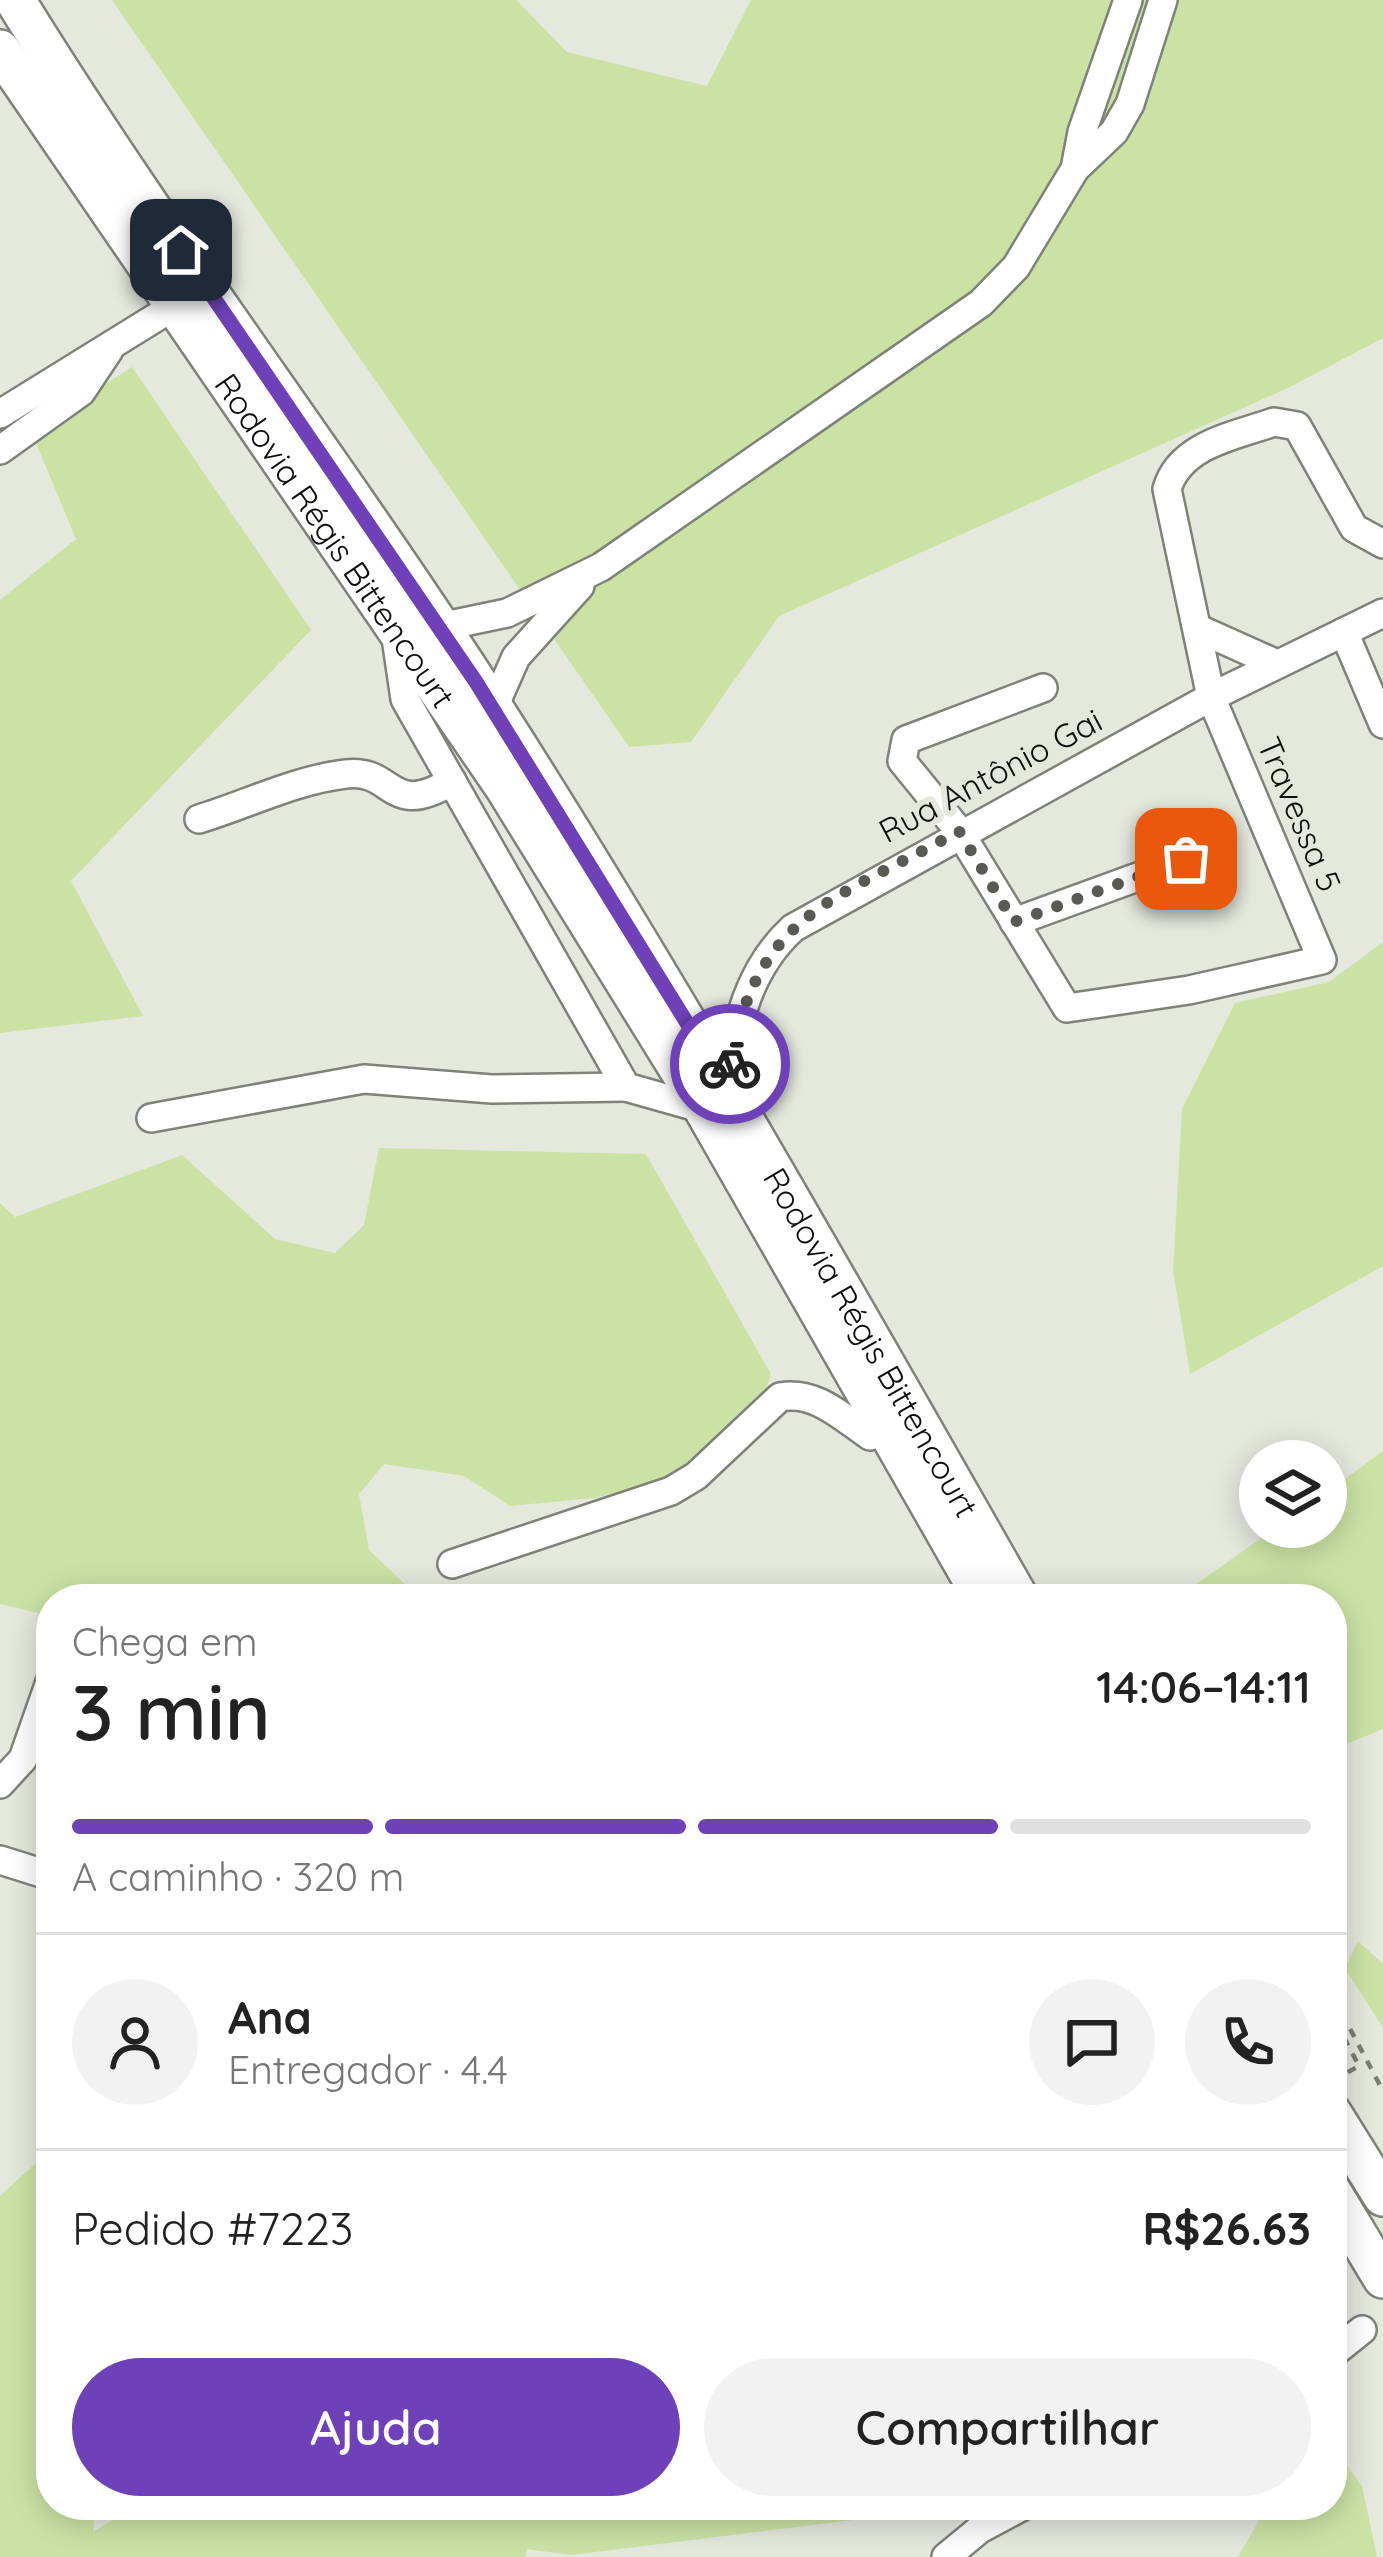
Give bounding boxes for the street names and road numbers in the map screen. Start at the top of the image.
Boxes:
street label: Rodovia Régis Bittencourt [207,365,465,715]
street label: Rua Antônio Gai [871,699,1109,851]
street label: Travessa 5 [1249,731,1351,897]
street label: Rodovia Régis Bittencourt [755,1160,988,1524]

